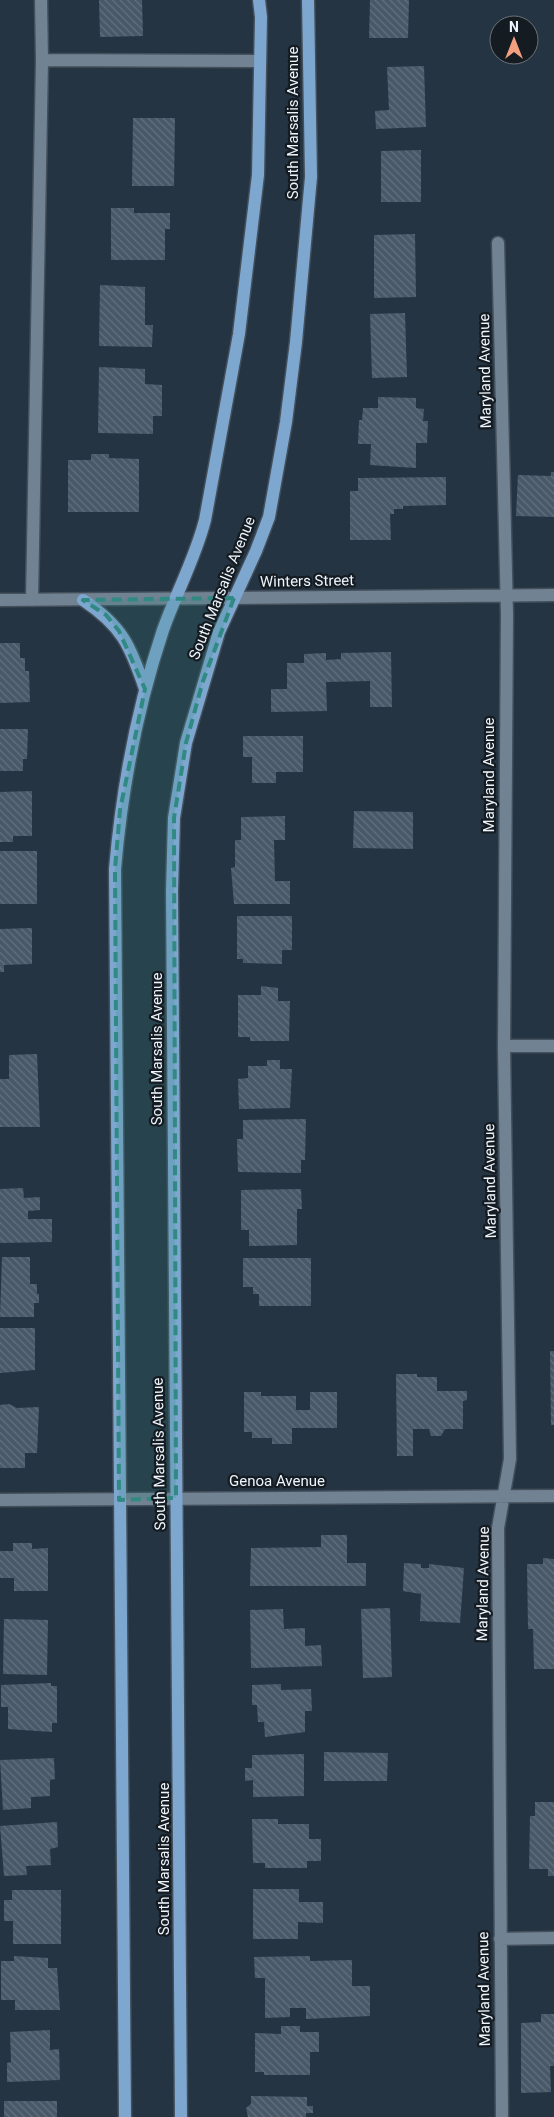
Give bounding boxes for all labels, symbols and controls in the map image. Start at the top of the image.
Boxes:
north arrow [489,15,539,65]
text: N [509,19,519,35]
street label: South Marsalis Avenue [284,47,302,199]
street label: Maryland Avenue [475,313,495,429]
street label: South Marsalis Avenue [185,514,259,662]
street label: Winters Street [260,571,354,591]
street label: Maryland Avenue [480,718,498,832]
street label: South Marsalis Avenue [148,973,166,1125]
street label: Maryland Avenue [480,1123,500,1239]
street label: South Marsalis Avenue [149,1377,169,1530]
street label: Genoa Avenue [229,1472,325,1490]
street label: Maryland Avenue [473,1526,493,1642]
street label: South Marsalis Avenue [155,1783,173,1935]
street label: Maryland Avenue [474,1931,494,2047]

